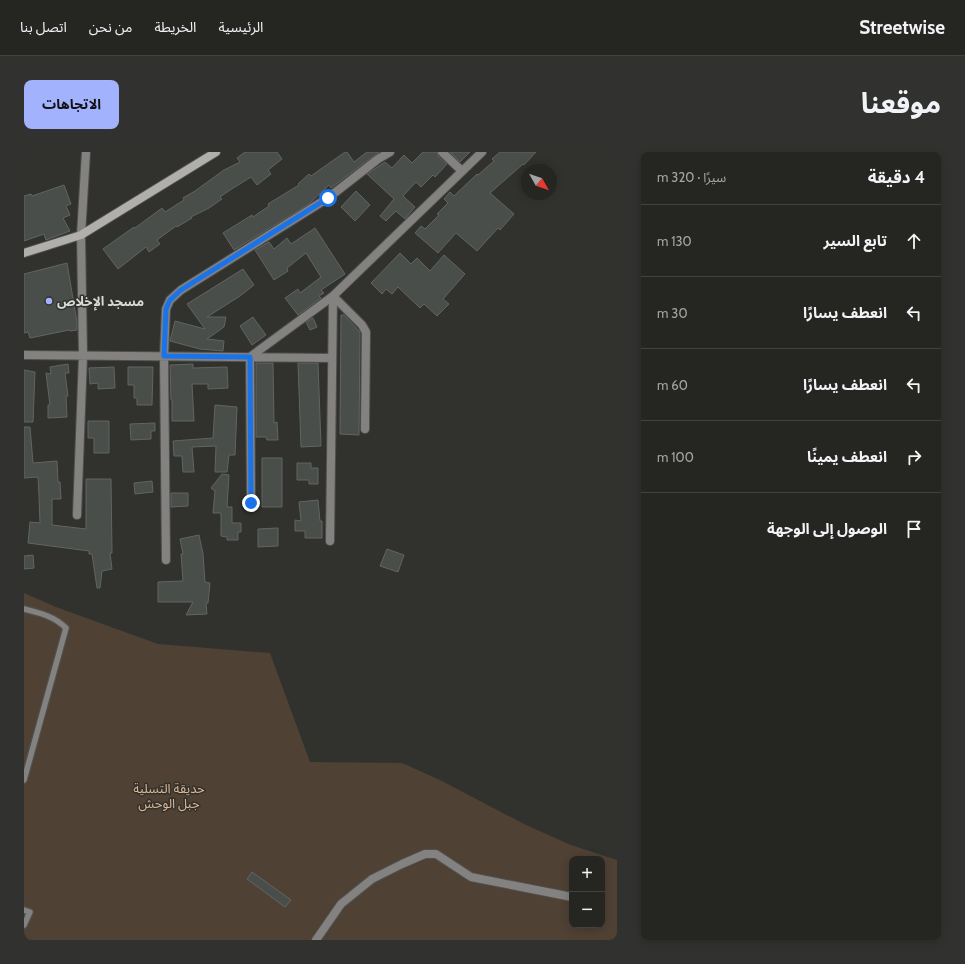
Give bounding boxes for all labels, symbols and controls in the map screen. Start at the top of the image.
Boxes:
text: Streetwise [859,16,945,39]
text: اتصل بنا [20,18,67,36]
text: من نحن [89,18,132,36]
text: الخريطة [154,18,196,36]
text: الرئيسية [218,18,263,36]
button: الاتجاهات [24,80,119,129]
text: موقعنا [861,86,941,120]
north arrow [521,164,557,200]
text: 4 دقيقة [868,167,925,187]
text: سيرًا · 320 m [657,169,726,185]
route start [319,189,337,207]
icon: ahead [903,230,925,252]
text: تابع السير [823,232,887,250]
text: 130 m [657,233,692,249]
place label: مسجد الإخلاص [57,293,144,311]
marker: مسجد الإخلاص [44,296,54,306]
icon: left [903,302,925,324]
text: انعطف يسارًا [803,304,887,322]
text: 30 m [657,305,687,321]
icon: left [903,374,925,396]
text: انعطف يسارًا [803,376,887,394]
text: 60 m [657,377,688,393]
icon: right [903,446,925,468]
text: انعطف يمينًا [807,448,887,466]
text: 100 m [657,449,694,465]
route end [242,494,260,512]
icon: arrive [903,518,925,540]
text: الوصول إلى الوجهة [767,520,887,538]
park label: حديقة التسلية جبل الوحش [133,780,205,812]
map controls [569,856,605,928]
button: + [569,856,605,892]
button: − [569,892,605,928]

